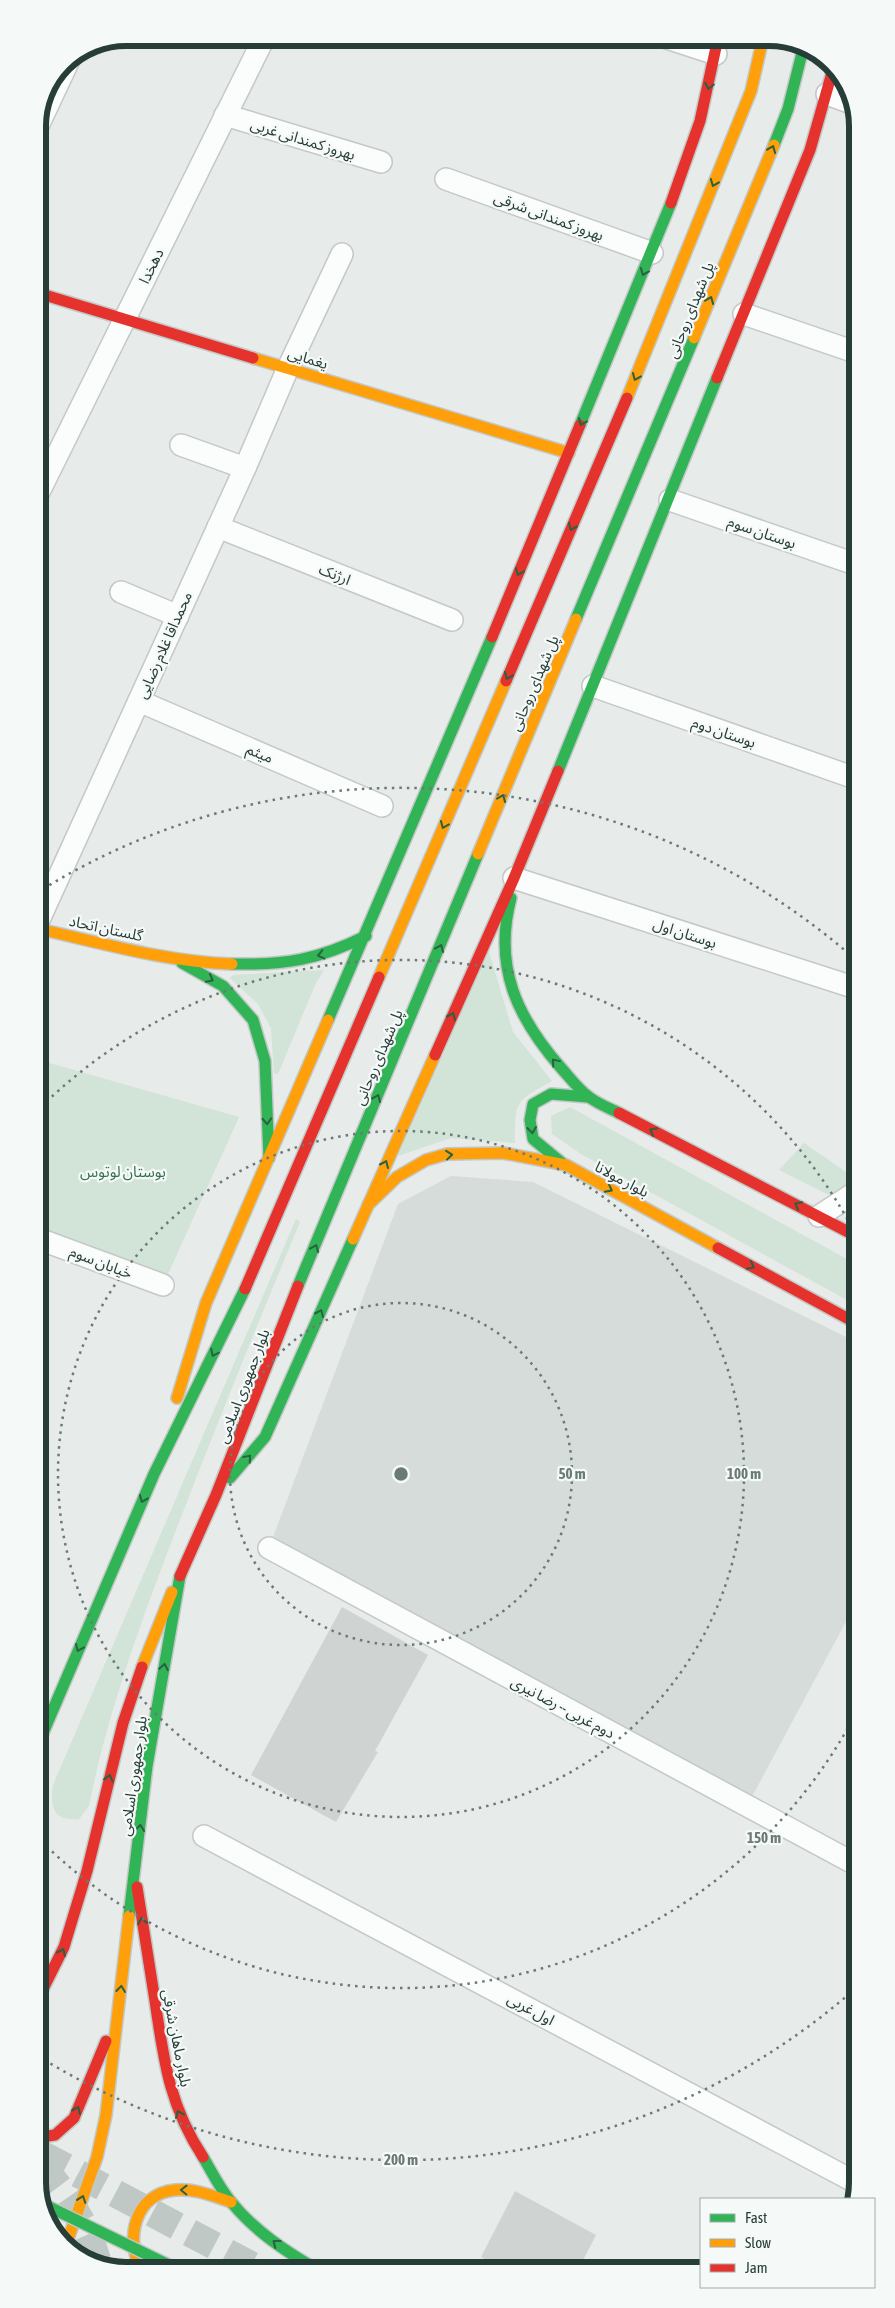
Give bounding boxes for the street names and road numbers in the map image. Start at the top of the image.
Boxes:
street label: بهروز کمندانی غربی [248,115,357,164]
street label: بهروز کمندانی شرقی [491,188,606,245]
street label: دهخدا [135,246,167,286]
street label: پل شهدای روحانی [663,259,719,361]
street label: یغمایی [286,344,330,373]
street label: بوستان سوم [725,512,798,554]
street label: ارژنک [316,560,353,589]
street label: محمداقا غلام رضایی [133,589,198,702]
street label: پل شهدای روحانی [506,633,564,734]
street label: بوستان دوم [689,713,758,754]
street label: میثم [243,740,276,769]
street label: گلستان اتحاد [67,912,145,945]
street label: بوستان اول [651,915,719,952]
street label: پل شهدای روحانی [350,1007,408,1108]
street label: بلوار مولانا [592,1158,652,1201]
street label: خیابان سوم [66,1242,135,1285]
street label: بلوار جمهوری اسلامی [213,1326,274,1446]
street label: دوم غربی -- رضا نیری [507,1673,618,1744]
street label: بلوار جمهوری اسلامی [116,1715,151,1837]
street label: بلوار ماهان شرقی [158,1988,195,2089]
street label: اول غربی [504,1990,557,2029]

